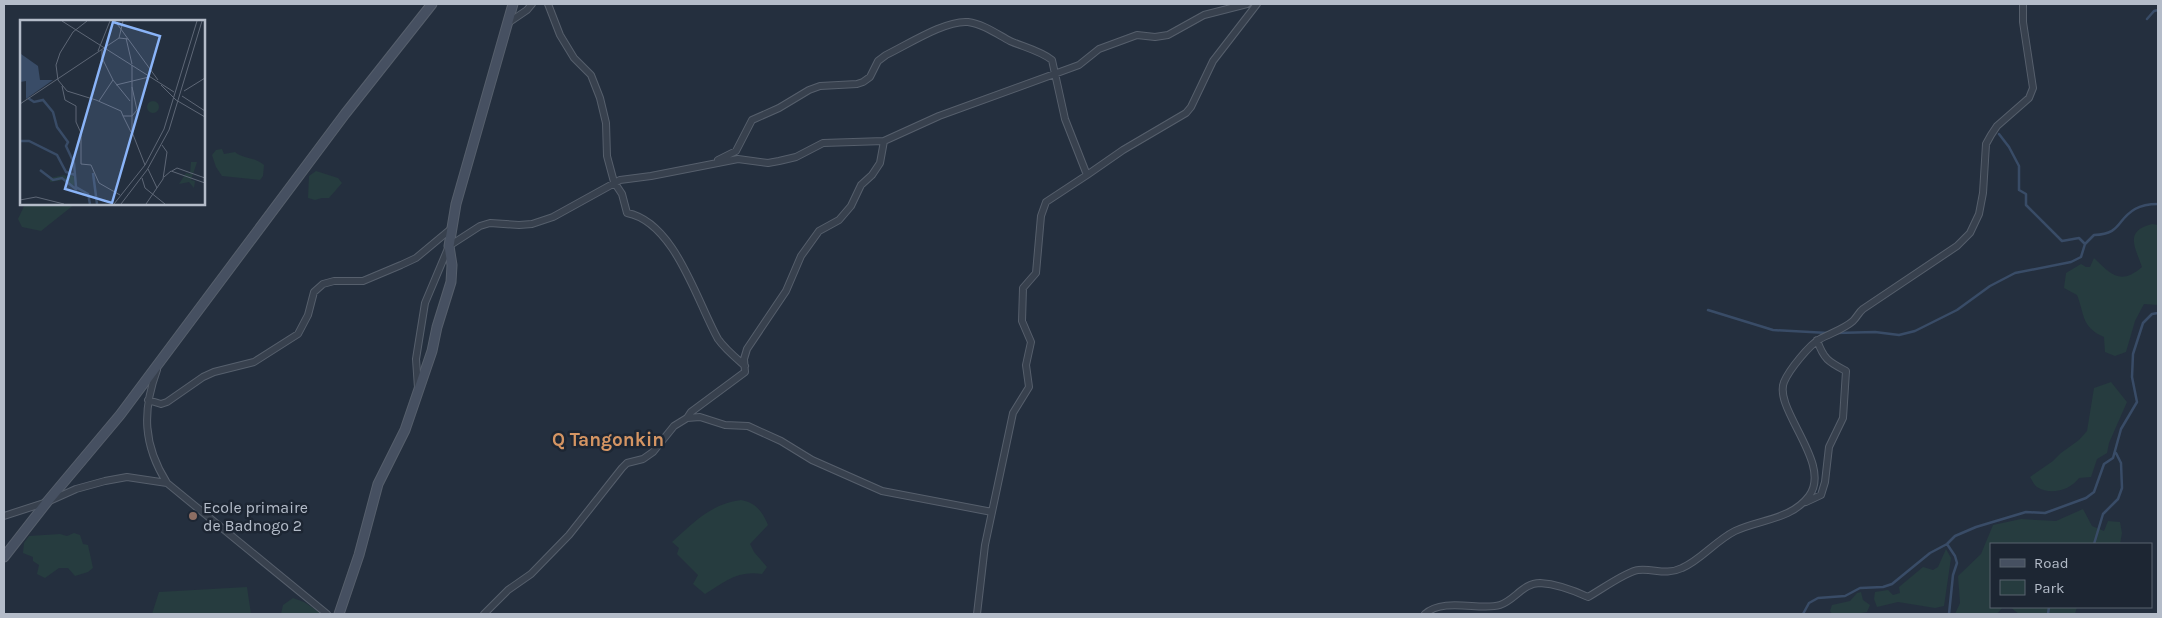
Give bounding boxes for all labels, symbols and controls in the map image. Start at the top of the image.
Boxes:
inset map [20,20,205,205]
district label: Q Tangonkin [552,429,664,451]
place label: Ecole primaire de Badnogo 2 [203,498,308,535]
marker: Ecole primaire de Badnogo 2 [187,510,199,522]
legend [1990,543,2152,608]
text: Road [2034,554,2069,572]
text: Park [2034,579,2064,597]

